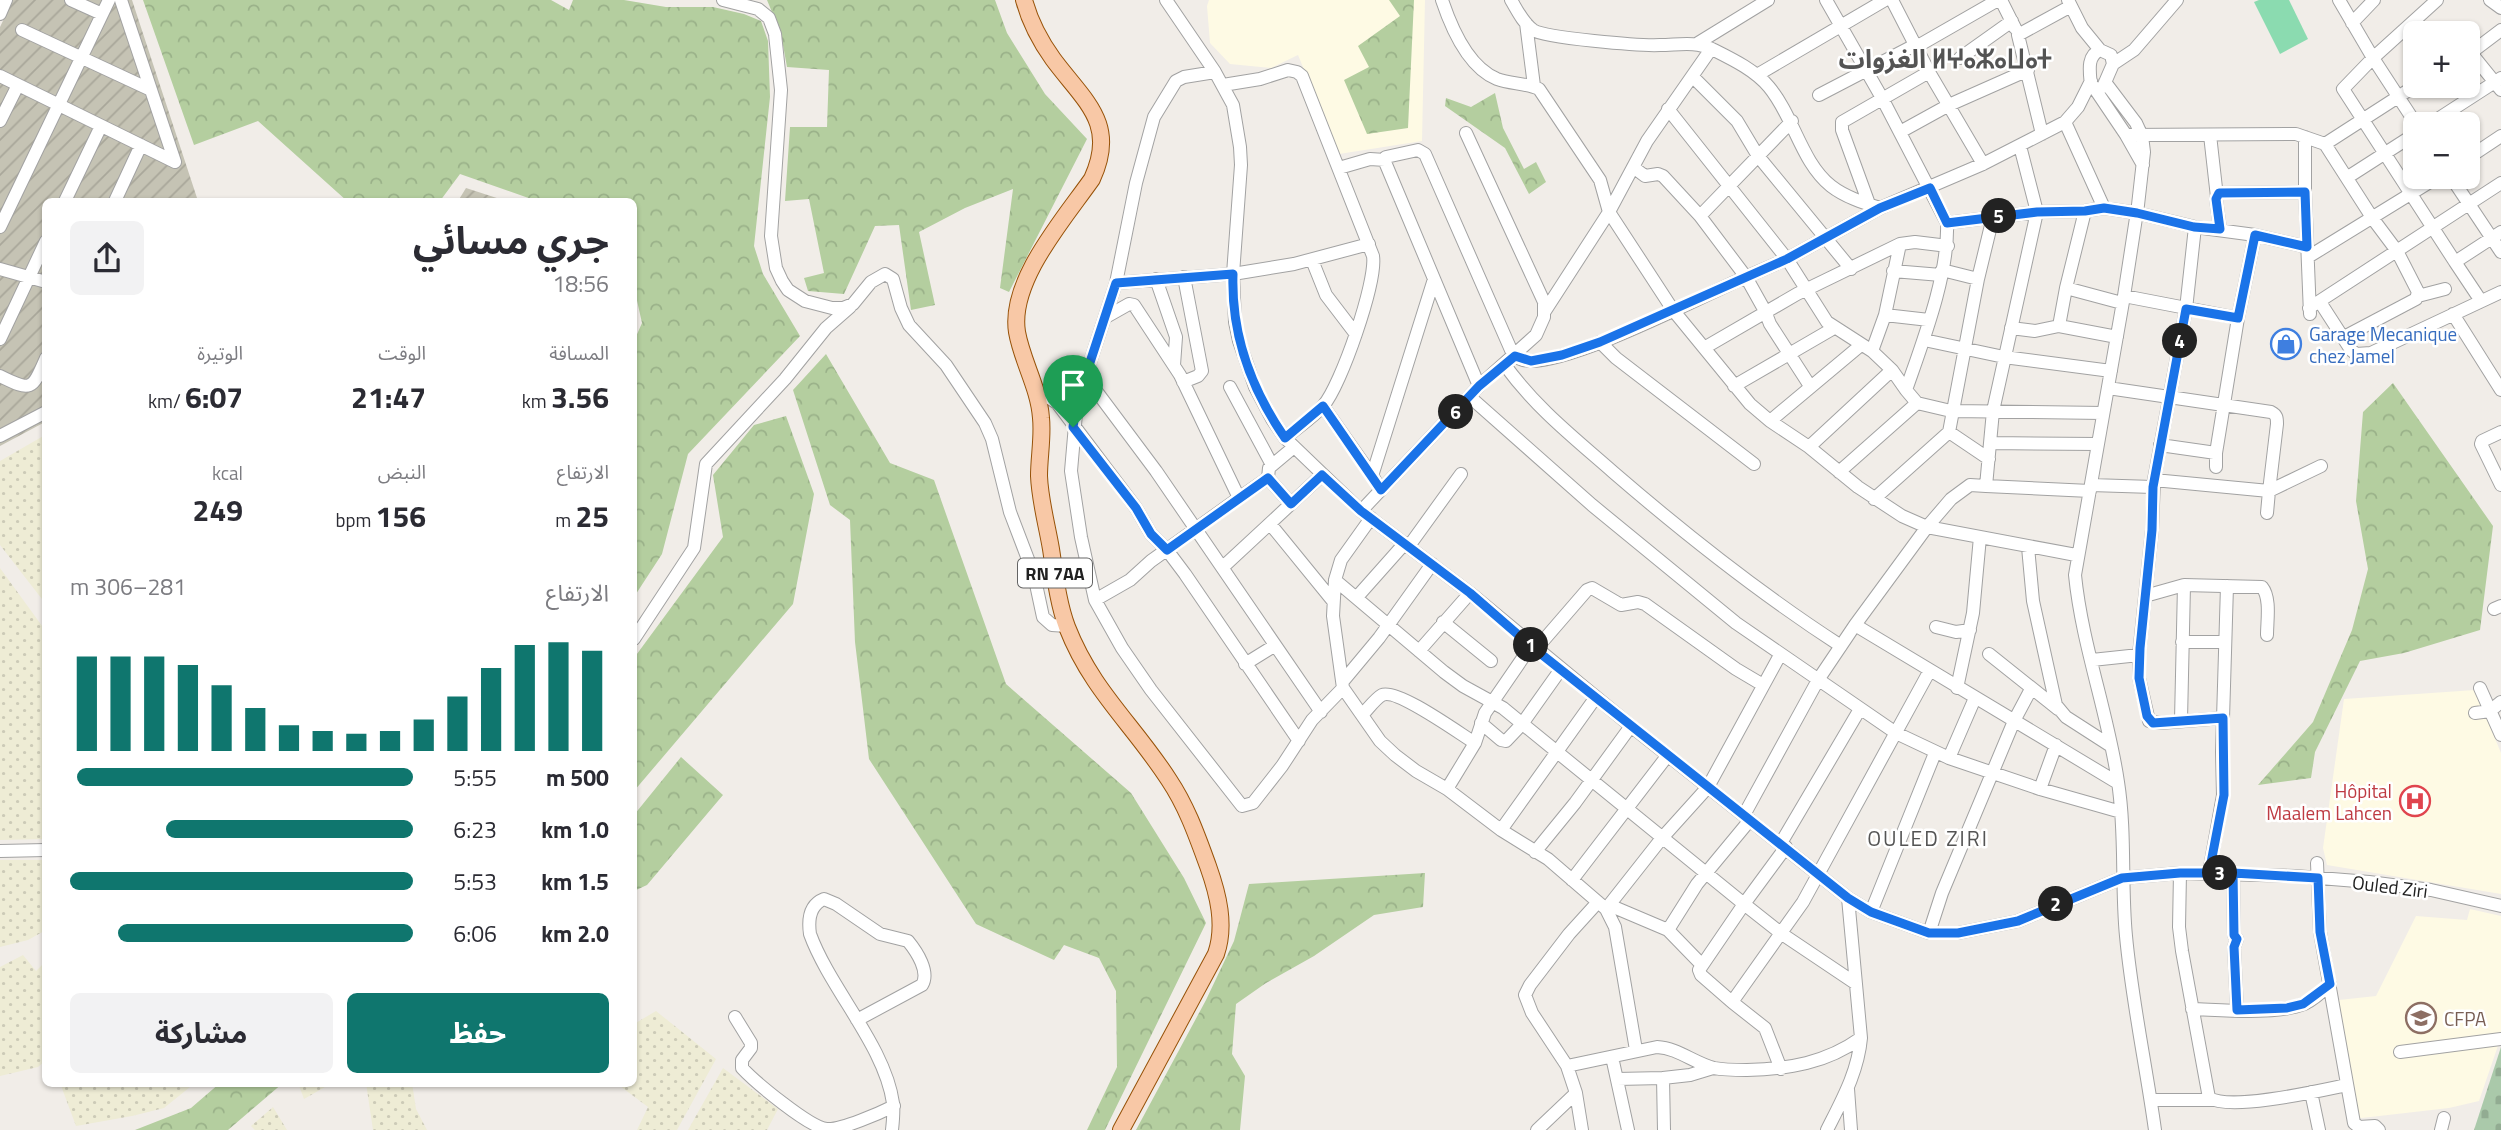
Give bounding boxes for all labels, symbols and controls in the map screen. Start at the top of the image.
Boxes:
map controls [2403,21,2480,189]
button: + [2403,21,2480,98]
district label: الغزوات ⵍⵖⴰⵣⴰⵡⴰⵜ [1839,39,2052,78]
button: − [2403,112,2480,189]
pin: 5 [1982,198,2016,234]
text: 5 [1993,201,2004,230]
text: جري مسائي [413,211,609,269]
button: share [70,221,144,295]
text: 18:56 [552,266,609,301]
place label: Garage Mecanique chez Jamel [2309,319,2457,370]
pin: 4 [2162,324,2198,358]
text: 4 [2174,326,2185,355]
shop icon: Garage Mecanique chez Jamel [2269,327,2303,361]
text: الوتيرة [197,338,243,367]
text: الوقت [378,338,426,367]
text: المسافة [549,338,609,367]
pin [1043,355,1103,427]
icon: arrive [1054,366,1092,404]
text: 6:07 [185,374,243,420]
text: 21:47 [351,374,426,420]
text: 3.56 [551,374,609,420]
text: /km [148,386,185,415]
text: km [522,386,551,415]
pin: 6 [1438,394,1474,430]
text: 6 [1450,397,1461,426]
text: النبض [378,457,426,486]
text: الارتفاع [557,457,609,486]
text: kcal [212,458,243,487]
text: 249 [193,487,243,533]
text: 156 [376,493,426,539]
text: 25 [575,493,609,539]
text: bpm [336,505,376,534]
text: m [555,505,575,534]
road number: RN 7AA [1018,558,1092,588]
text: 281–306 m [70,569,186,604]
text: الارتفاع [546,575,609,610]
pin: 1 [1514,628,1548,662]
text: 1 [1525,630,1536,659]
text: 5:55 [453,760,497,795]
text: 500 m [546,760,609,795]
place label: Hôpital Maalem Lahcen [2266,776,2392,827]
hospital icon: Hôpital Maalem Lahcen [2398,784,2432,818]
text: 6:23 [453,812,497,847]
text: 1.0 km [541,812,609,847]
district label: OULED ZIRI [1867,822,1989,854]
pin: 3 [2202,856,2238,890]
text: 3 [2214,858,2225,887]
text: 5:53 [453,864,497,899]
text: 1.5 km [541,864,609,899]
street label: Ouled Ziri [2351,867,2429,905]
pin: 2 [2038,886,2074,922]
text: 2 [2050,889,2061,918]
text: 6:06 [453,916,497,951]
text: 2.0 km [541,916,609,951]
button: مشاركة [70,993,333,1073]
button: حفظ [347,993,609,1073]
school or university icon: CFPA [2404,1001,2438,1035]
place label: CFPA [2444,1004,2486,1033]

